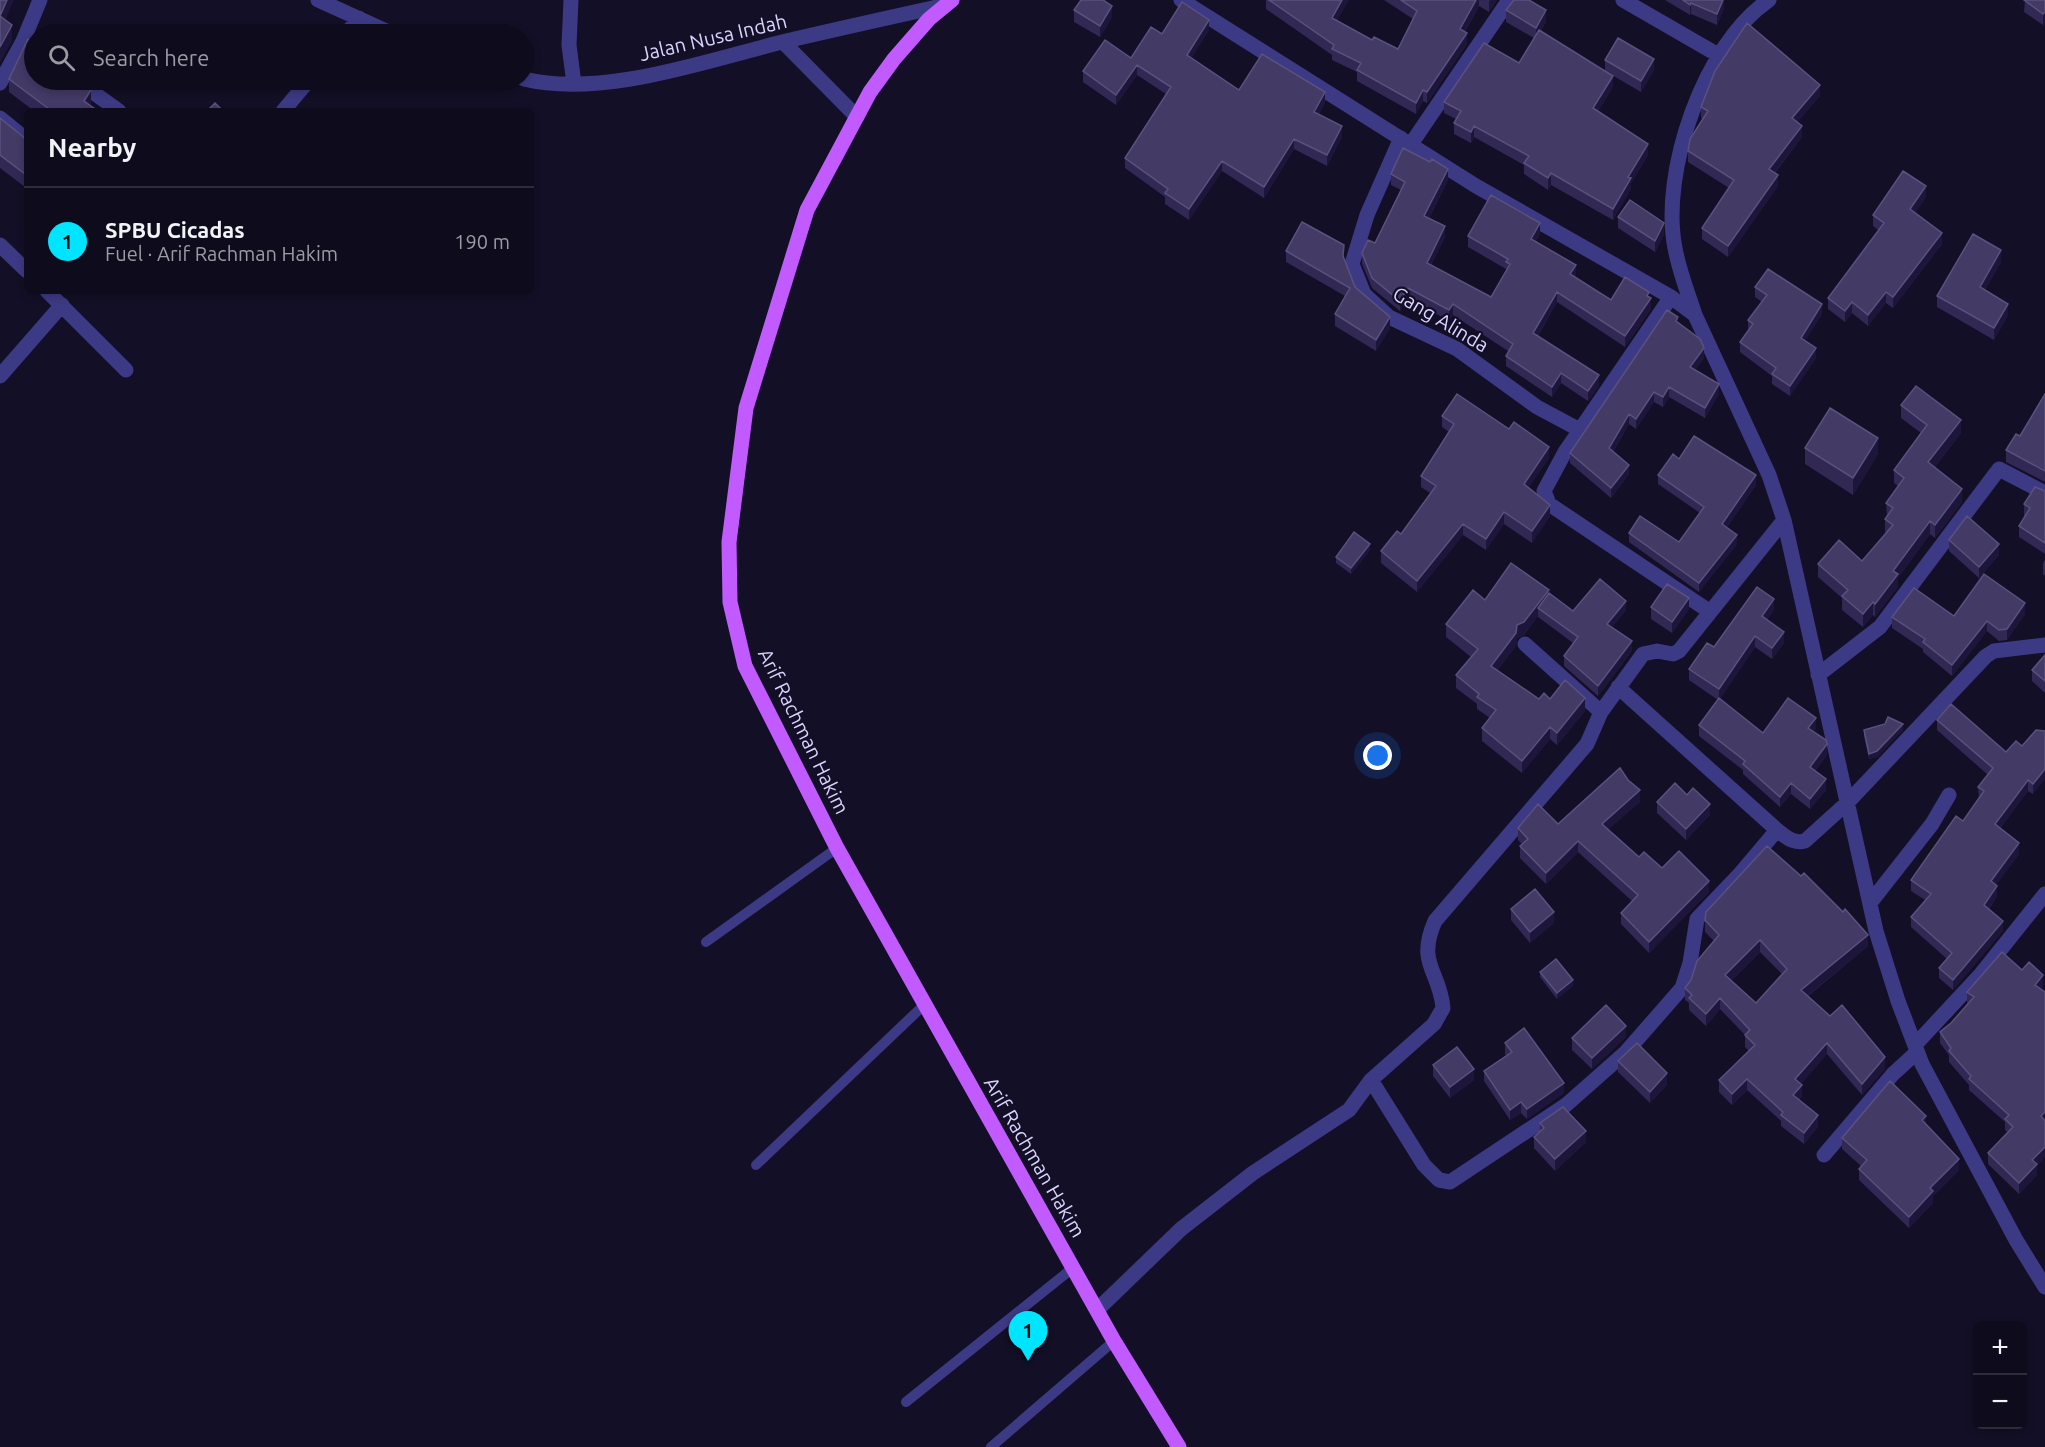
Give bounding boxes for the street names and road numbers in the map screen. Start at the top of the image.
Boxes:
street label: Jalan Nusa Indah [637,9,789,65]
street label: Gang Alinda [1389,281,1493,357]
street label: Arif Rachman Hakim [754,645,854,817]
street label: Arif Rachman Hakim [980,1073,1090,1241]

